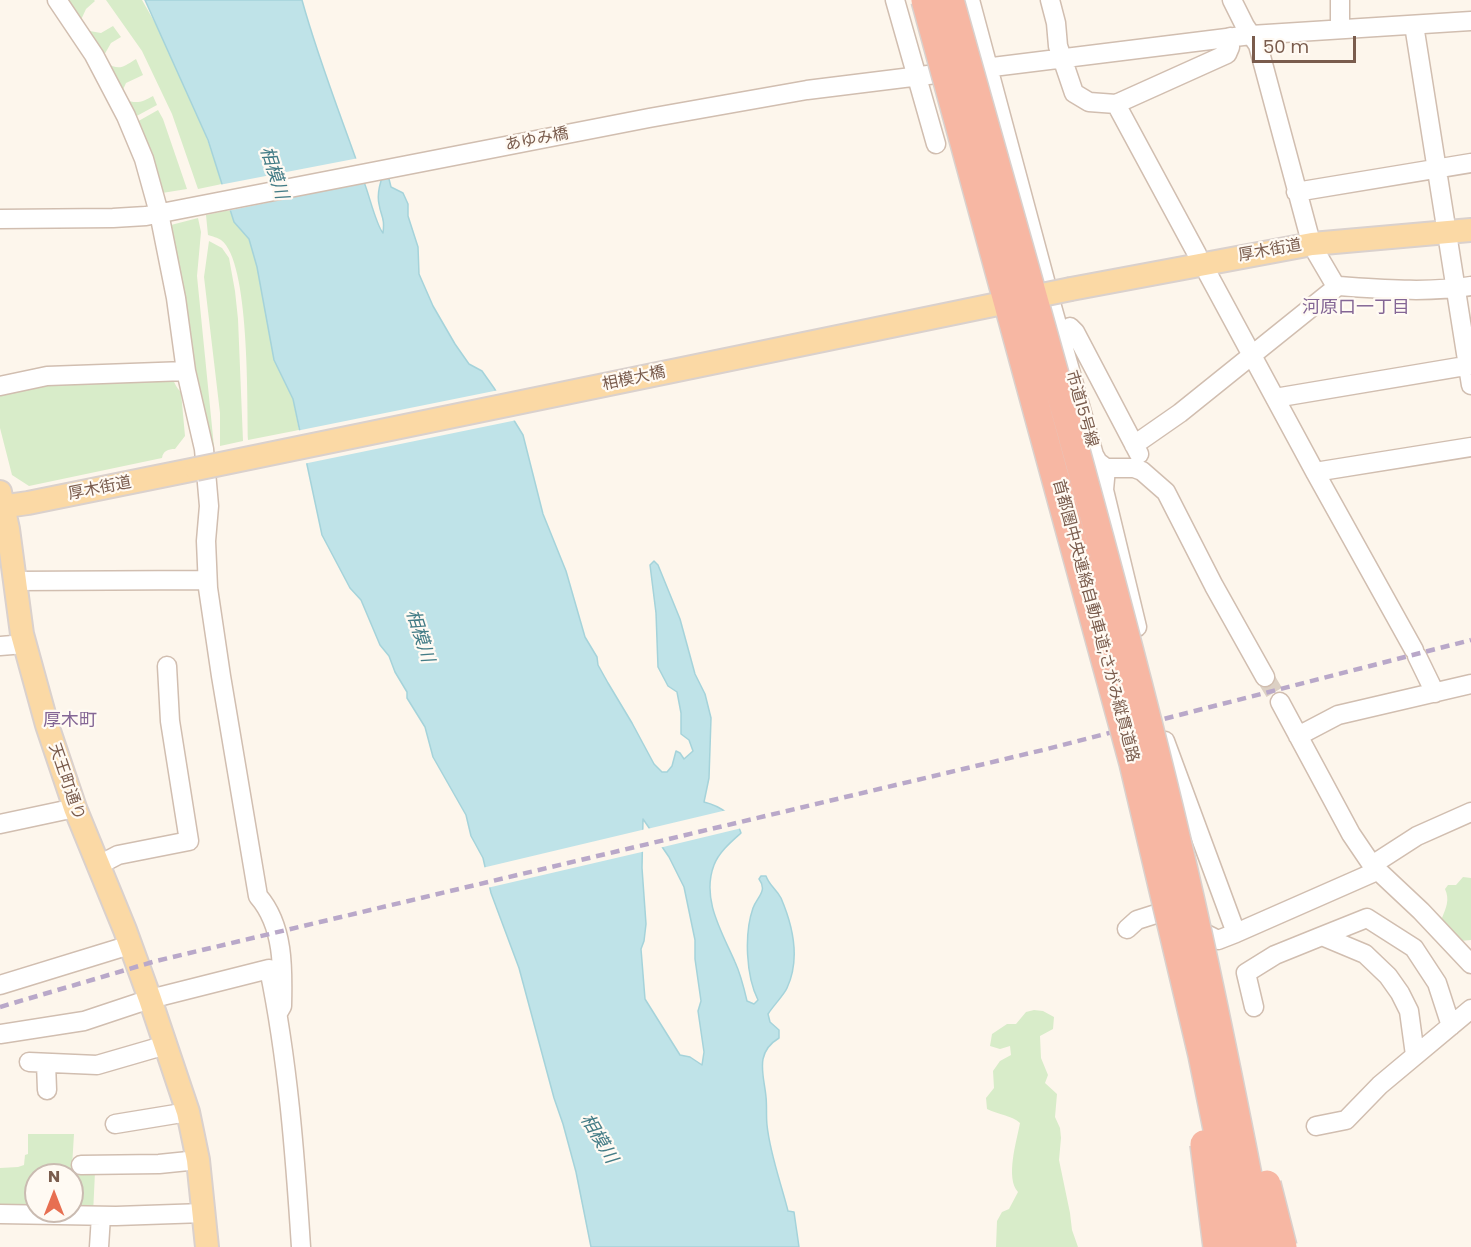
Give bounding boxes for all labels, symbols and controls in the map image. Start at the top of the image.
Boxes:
scale bar [1255,24,1358,62]
text: 50 m [1263,34,1309,59]
street label: あゆみ橋 [504,124,570,156]
water label: 相模川 [254,144,292,202]
street label: 厚木街道 [1237,236,1303,266]
district label: 河原口一丁目 [1302,297,1410,319]
street label: 相模大橋 [601,363,667,395]
street label: 市道15号線 [1061,368,1101,450]
street label: 厚木街道 [67,473,133,505]
street label: 首都圏中央連絡自動車道;さがみ縦貫道路 [1048,477,1142,765]
water label: 相模川 [400,607,438,665]
district label: 厚木町 [43,710,97,732]
street label: 天王町通り [44,741,88,823]
water label: 相模川 [575,1110,621,1168]
north arrow [24,1163,84,1223]
text: N [48,1165,60,1188]

